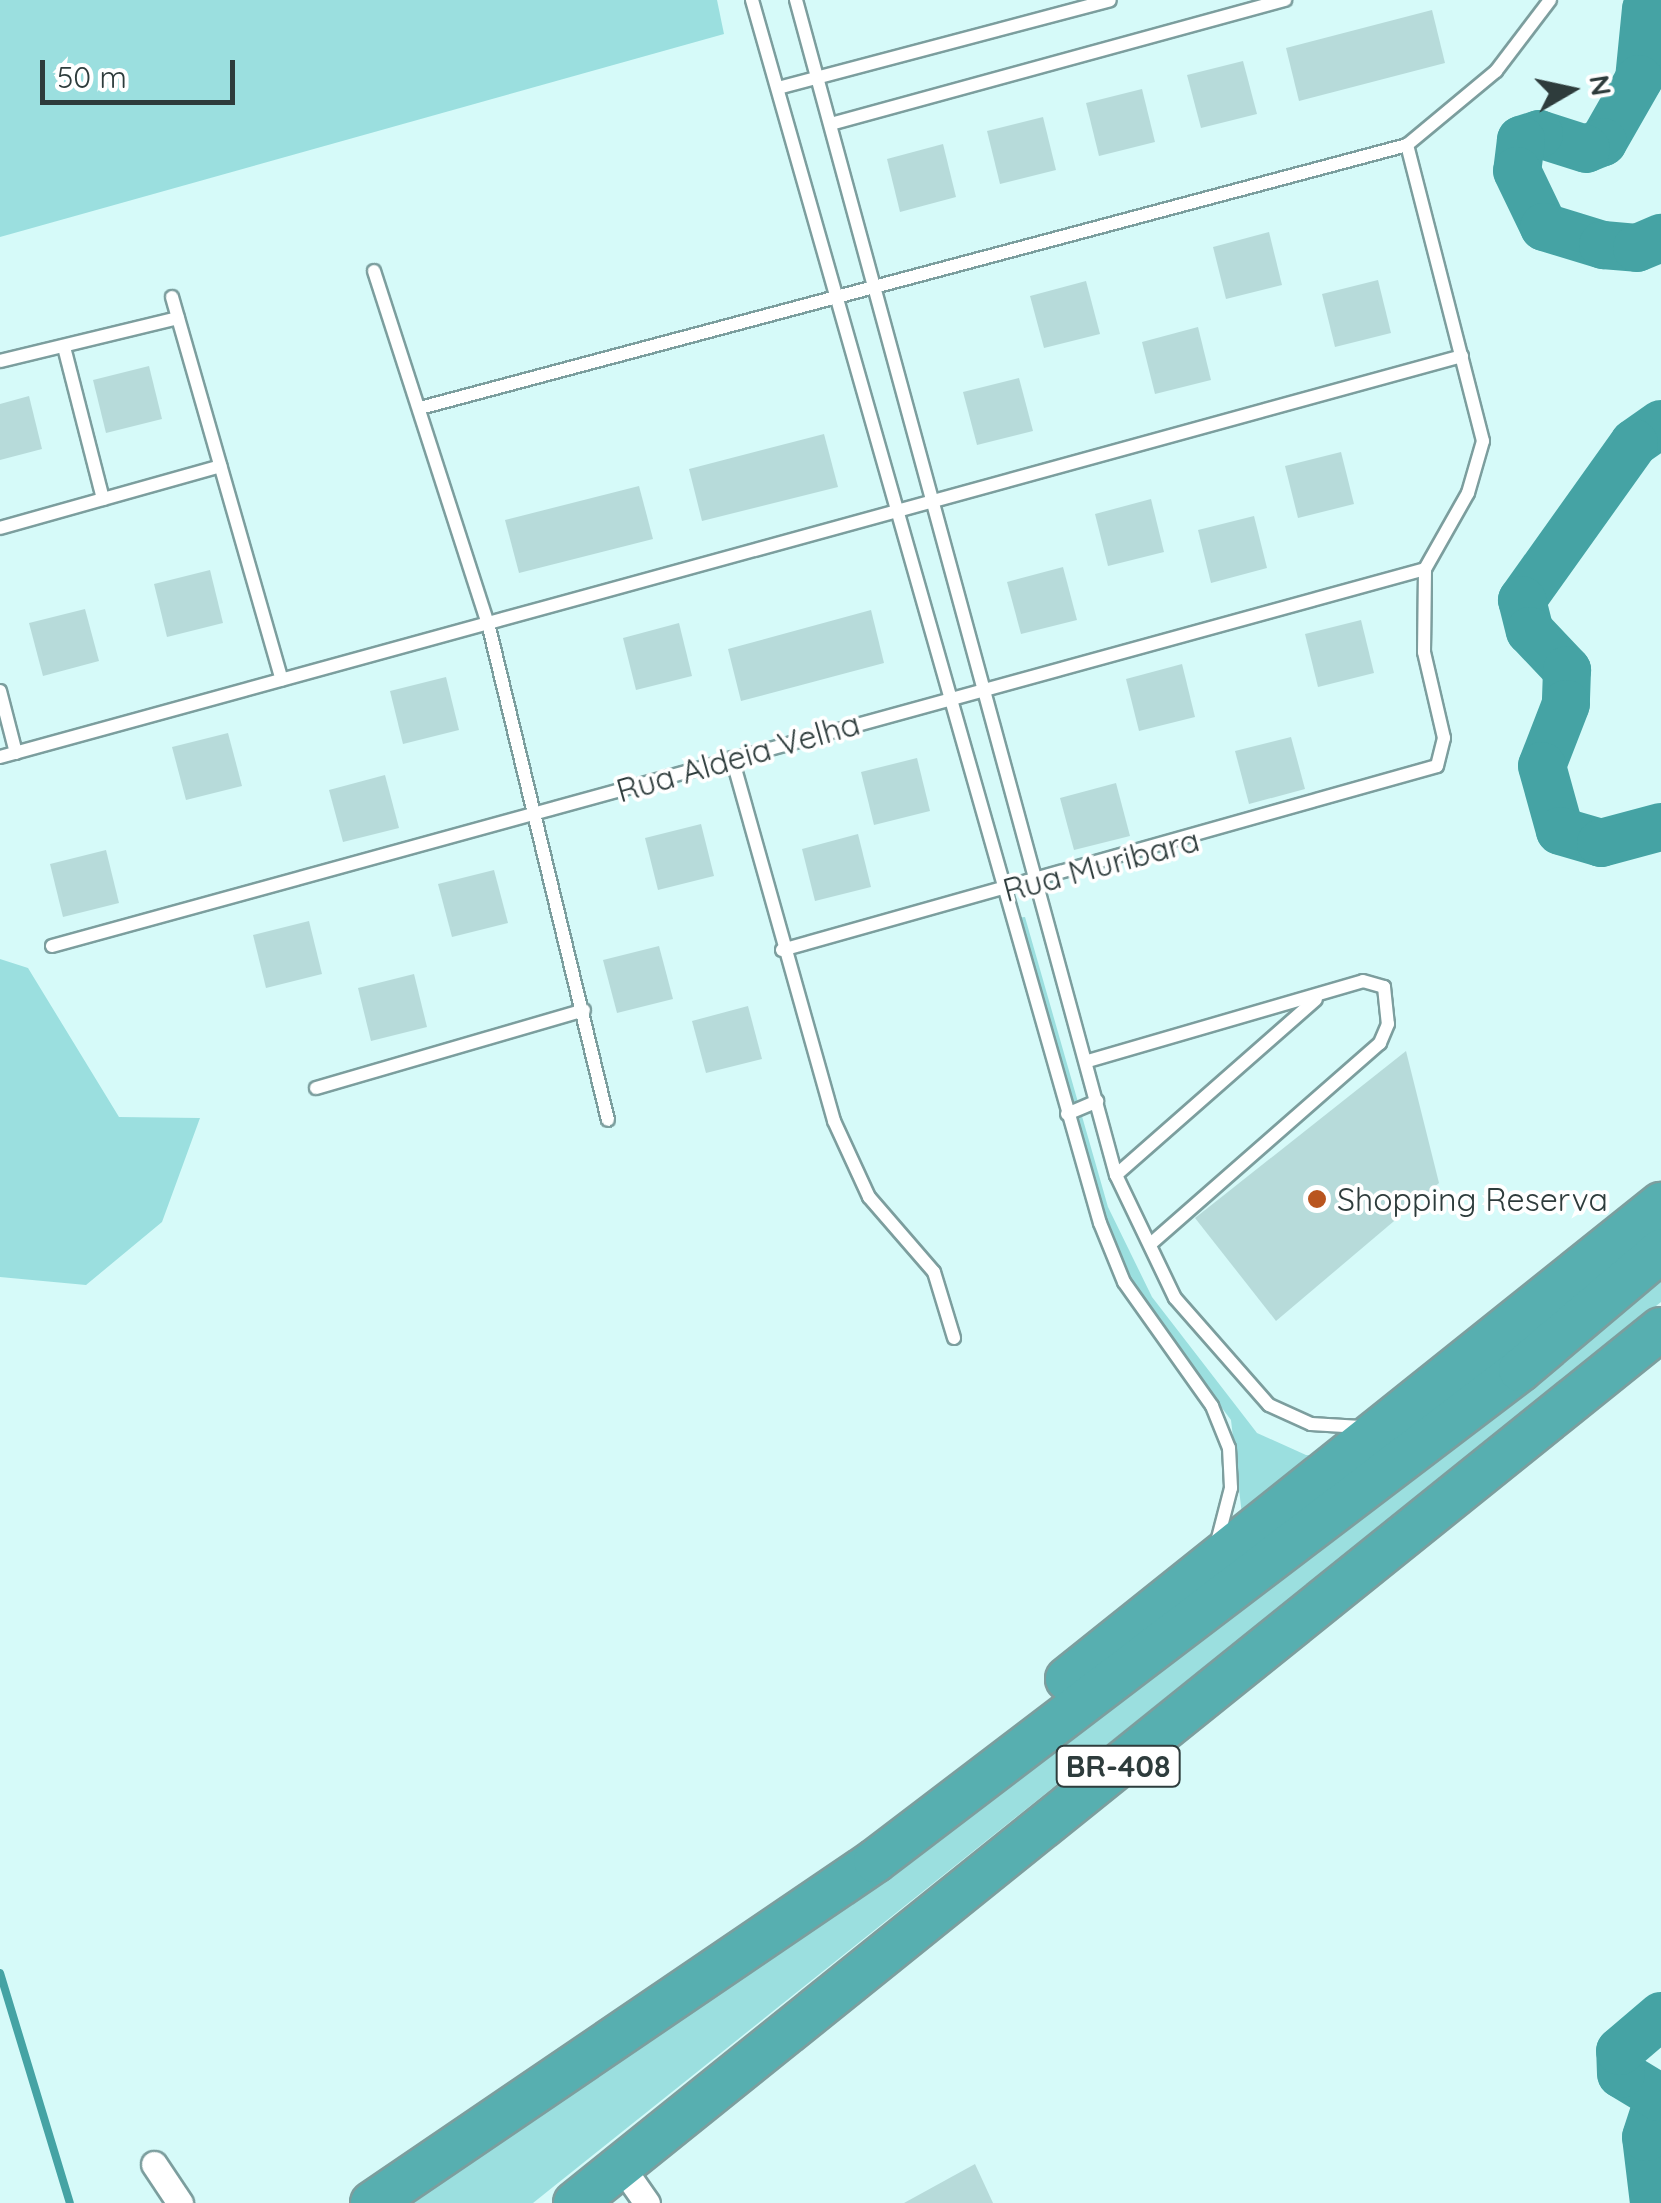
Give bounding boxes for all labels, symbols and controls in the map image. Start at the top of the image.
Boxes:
scale bar [45,40,240,102]
north arrow [1521,40,1621,140]
text: 50 m [57,58,127,96]
text: N [1582,72,1620,98]
street label: Rua Aldeia Velha [612,704,864,810]
street label: Rua Muribara [999,820,1203,910]
place label: Shopping Reserva [1337,1180,1608,1218]
marker: Shopping Reserva [1306,1188,1328,1210]
road number: BR-408 [1056,1741,1180,1791]

